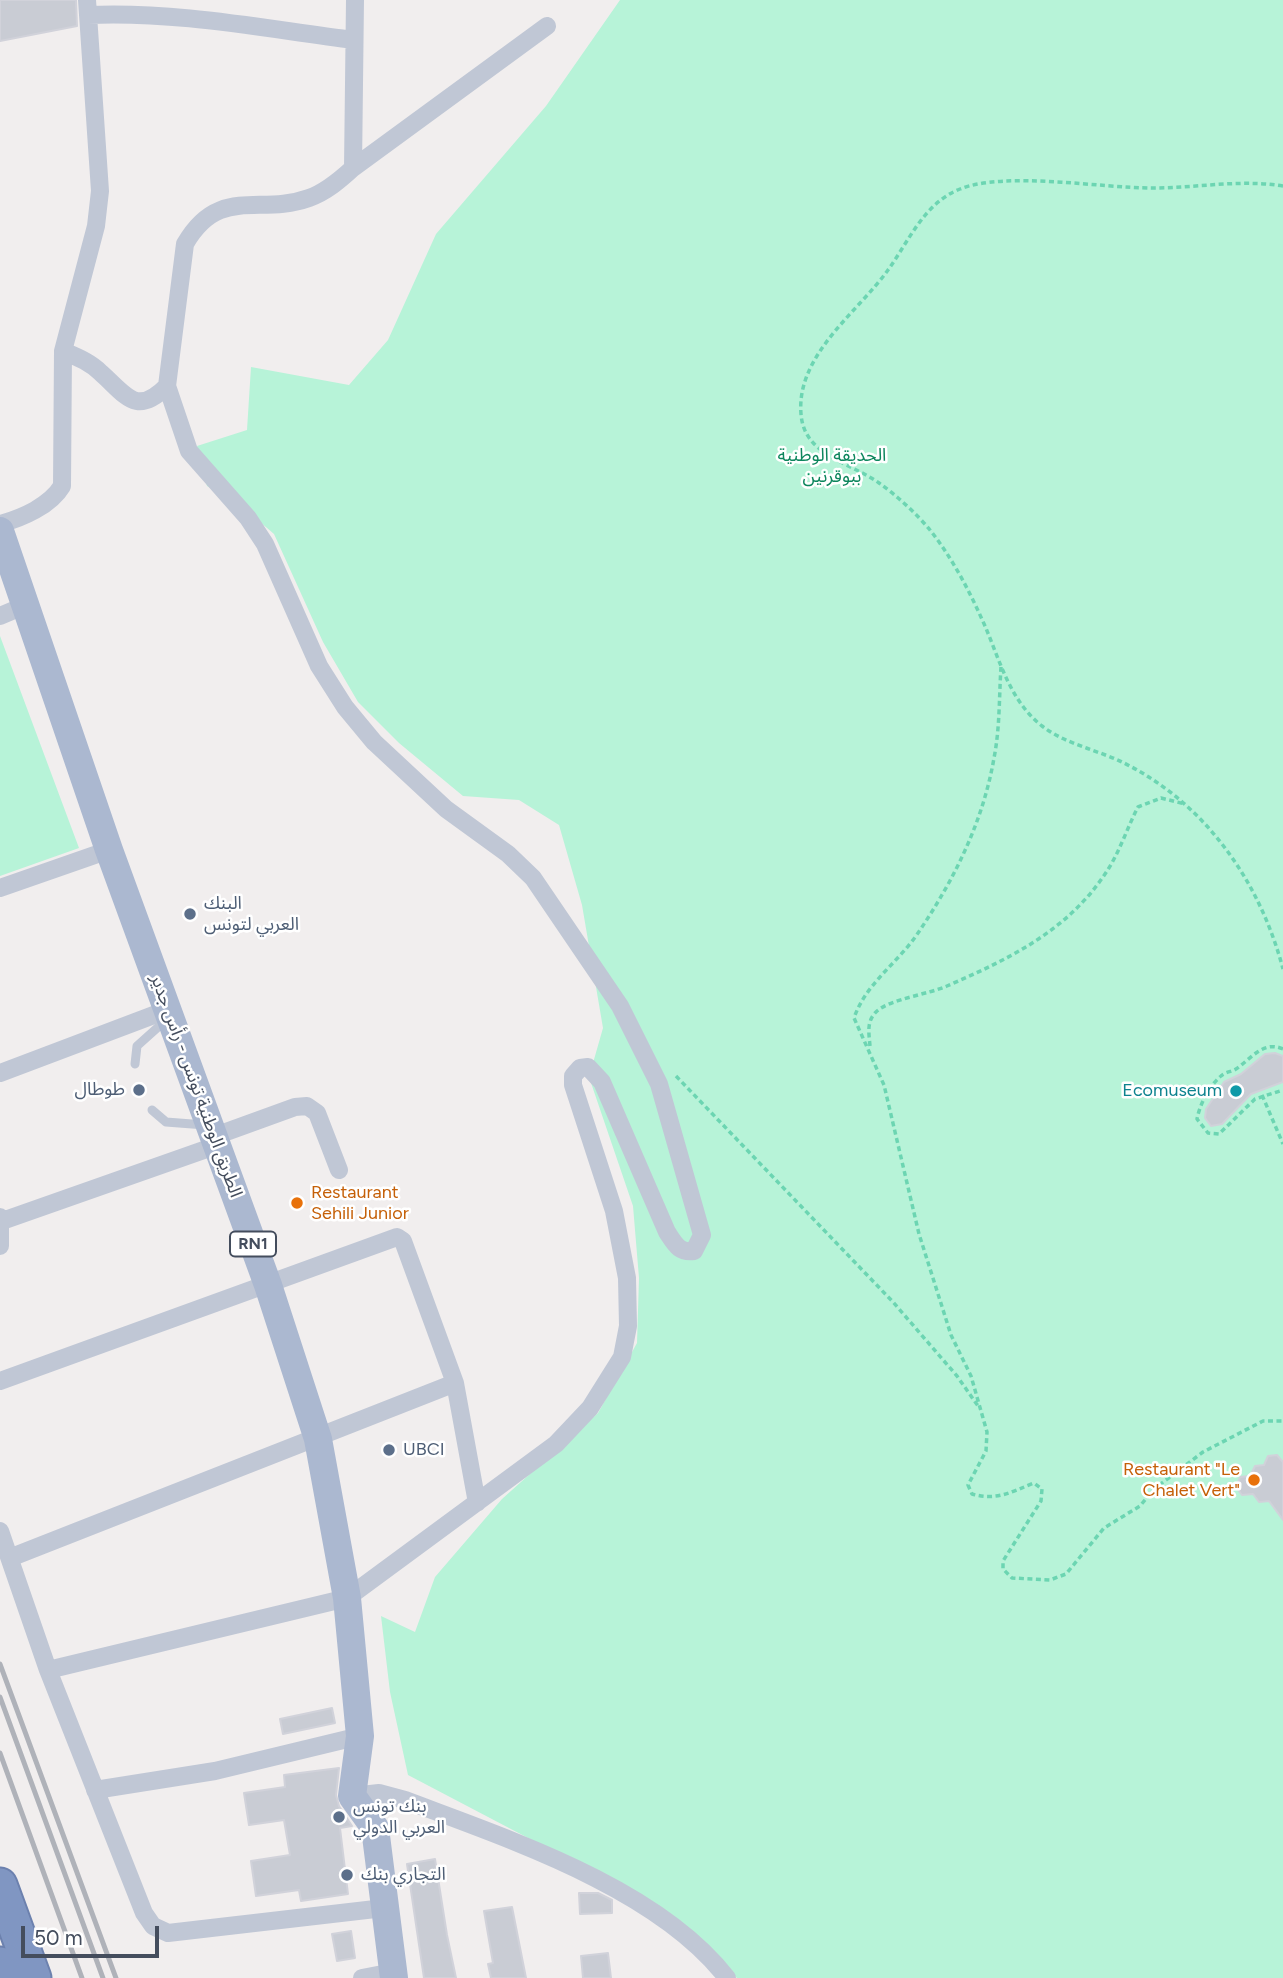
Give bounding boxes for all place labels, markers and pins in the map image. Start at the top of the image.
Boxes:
place label: البنك العربي لتونس [204,893,299,936]
marker: البنك العربي لتونس [182,906,198,922]
place label: طوطال [74,1079,125,1101]
place label: Ecomuseum [1122,1080,1222,1102]
marker: طوطال [131,1082,147,1098]
marker: Ecomuseum [1228,1083,1244,1099]
place label: Restaurant Sehili Junior [311,1182,409,1224]
marker: Restaurant Sehili Junior [289,1195,305,1211]
place label: UBCI [403,1439,445,1461]
marker: UBCI [381,1442,397,1458]
place label: Restaurant "Le Chalet Vert" [1123,1459,1240,1502]
marker: Restaurant "Le Chalet Vert" [1246,1472,1262,1488]
place label: بنك تونس العربي الدولي [353,1796,445,1839]
marker: بنك تونس العربي الدولي [331,1809,347,1825]
place label: التجاري بنك [361,1864,446,1886]
marker: التجاري بنك [339,1867,355,1883]

